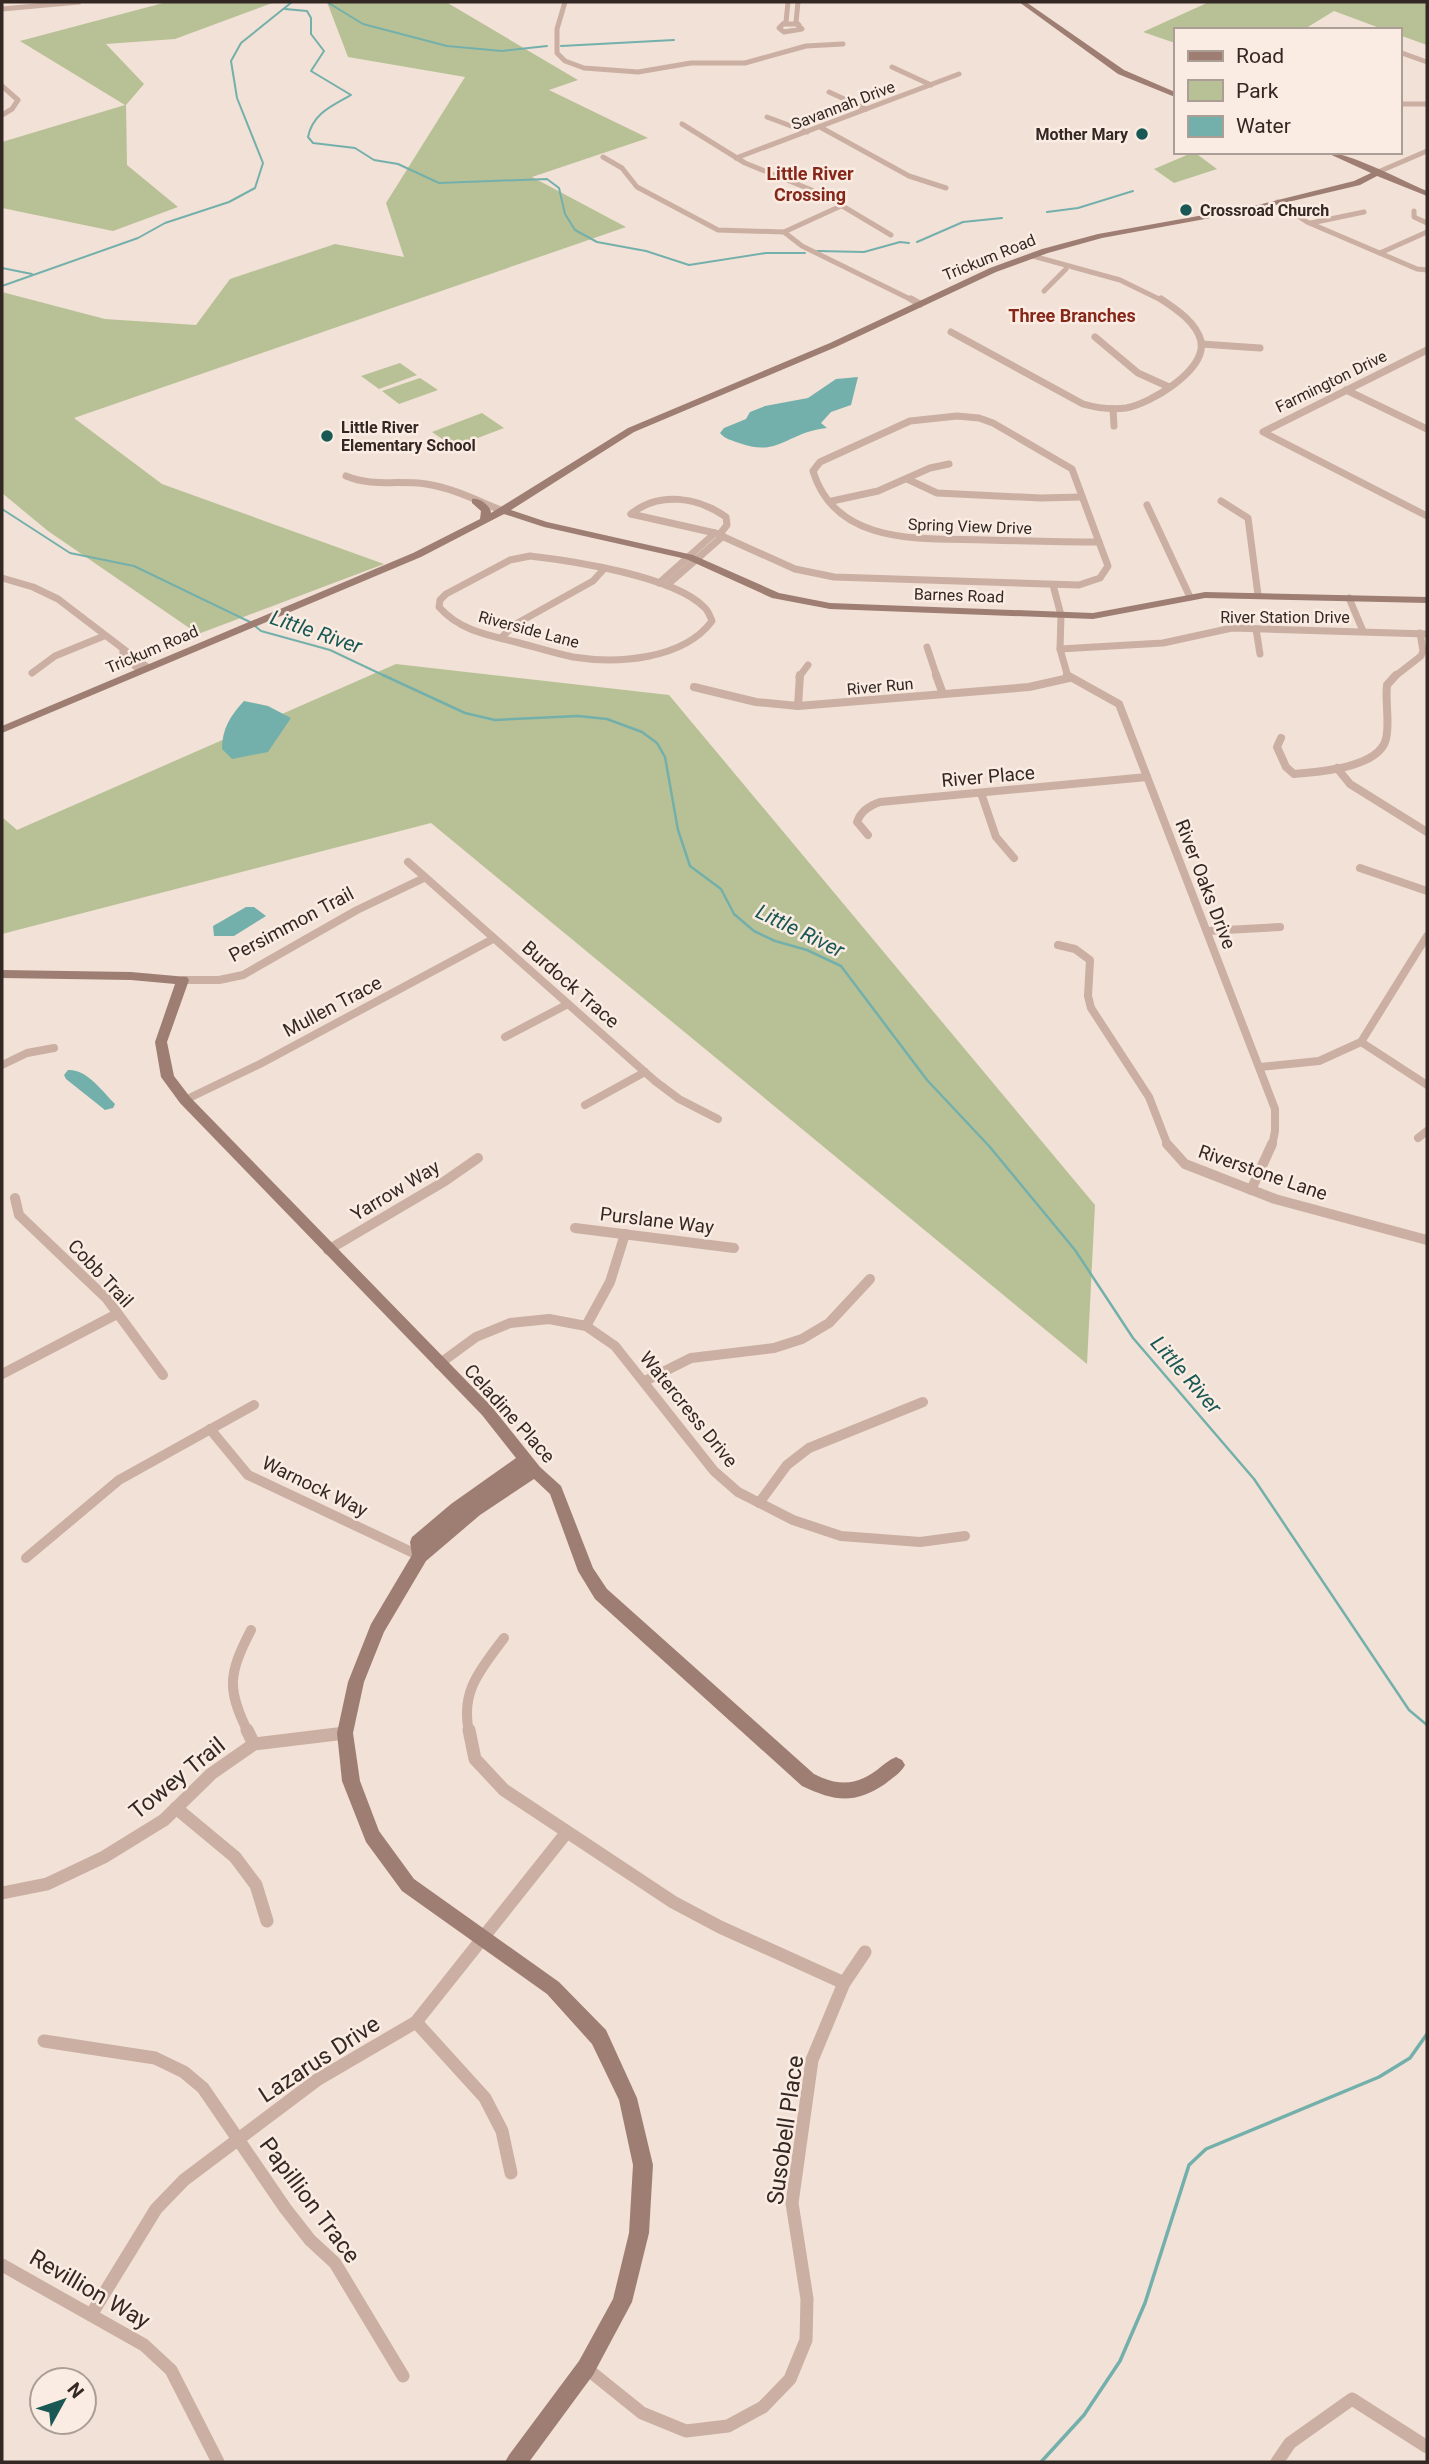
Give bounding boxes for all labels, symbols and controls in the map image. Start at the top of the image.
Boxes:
legend [1174,28,1401,154]
text: Road [1236,44,1284,68]
street label: Savannah Drive [789,77,898,134]
text: Park [1236,79,1279,103]
text: Water [1236,114,1291,138]
place label: Mother Mary [1035,125,1129,144]
marker: Mother Mary [1134,126,1150,142]
district label: Little River Crossing [766,163,854,205]
place label: Crossroad Church [1200,201,1329,220]
marker: Crossroad Church [1178,202,1194,218]
street label: Trickum Road [940,230,1038,285]
district label: Three Branches [1008,305,1136,326]
street label: Farmington Drive [1272,346,1390,417]
place label: Little River Elementary School [341,418,476,455]
marker: Little River Elementary School [319,428,335,444]
street label: Spring View Drive [908,515,1032,538]
street label: Barnes Road [913,584,1004,607]
water label: Little River [267,605,366,659]
street label: Riverside Lane [476,607,581,652]
street label: River Station Drive [1220,608,1350,627]
street label: Trickum Road [103,622,201,677]
street label: River Run [846,674,914,699]
street label: River Place [940,761,1036,792]
street label: River Oaks Drive [1170,816,1241,952]
street label: Persimmon Trail [225,882,358,967]
water label: Little River [752,899,849,963]
street label: Burdock Trace [517,936,624,1033]
street label: Mullen Trace [279,971,385,1042]
street label: Riverstone Lane [1195,1140,1330,1205]
street label: Yarrow Way [347,1155,444,1226]
street label: Purslane Way [599,1202,715,1239]
street label: Cobb Trail [63,1234,138,1312]
water label: Little River [1146,1331,1227,1420]
street label: Watercress Drive [635,1347,742,1472]
street label: Celadine Place [459,1359,560,1467]
street label: Warnock Way [258,1451,371,1522]
street label: Towey Trail [124,1732,231,1825]
street label: Lazarus Drive [254,2010,385,2108]
street label: Susobell Place [762,2054,809,2206]
street label: Papillion Trace [254,2132,366,2268]
street label: Revillion Way [25,2244,155,2335]
north arrow [28,2366,98,2436]
text: N [63,2378,89,2403]

